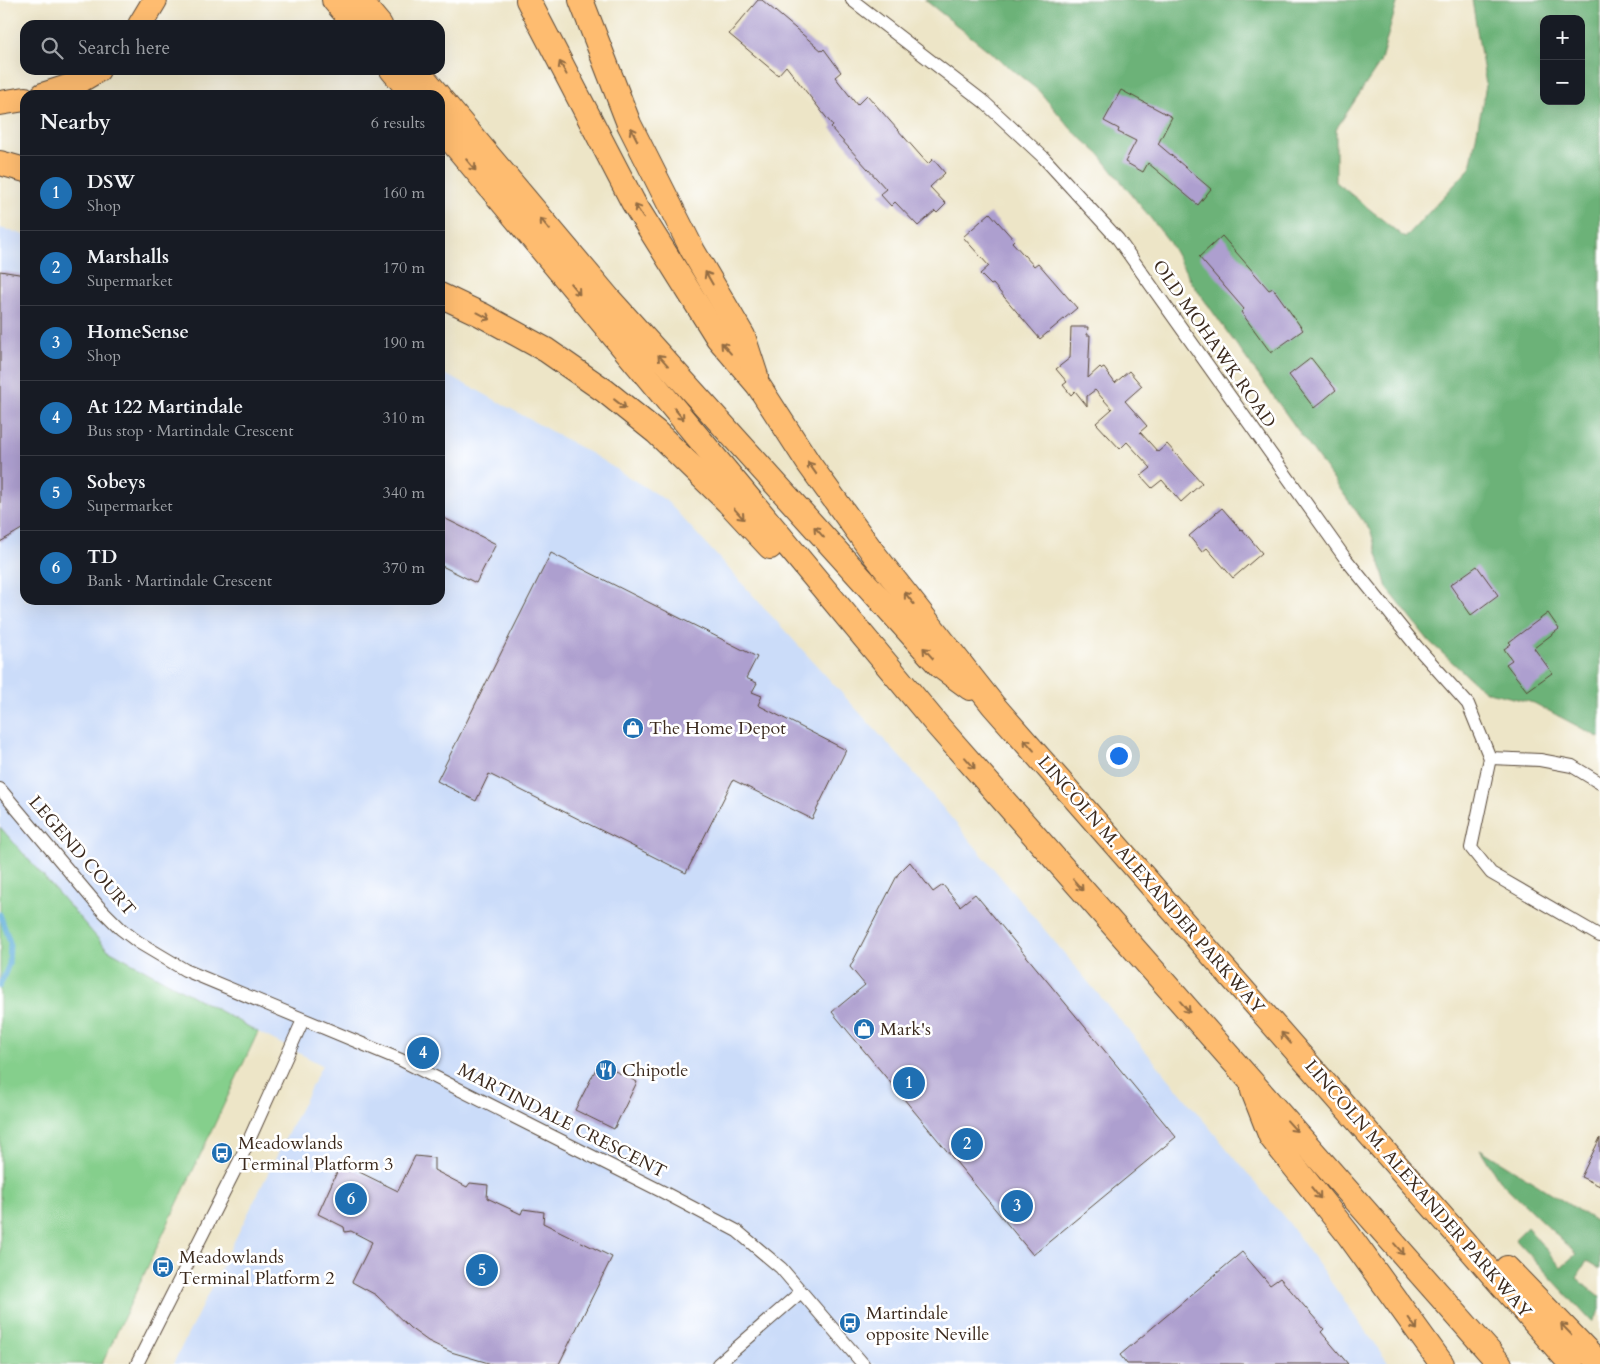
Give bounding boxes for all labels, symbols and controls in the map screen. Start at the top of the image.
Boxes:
map controls [1540,15,1585,105]
button: + [1540,15,1585,60]
search box [20,20,445,75]
icon: search [38,34,66,62]
text: Search here [78,35,170,61]
one-way arrow [558,60,568,75]
button: − [1540,60,1585,105]
text: Nearby [40,108,111,137]
text: 6 results [371,112,425,134]
one-way arrow [629,126,639,141]
one-way arrow [466,158,477,171]
text: DSW [87,169,135,195]
text: 1 [52,182,60,204]
text: 160 m [383,182,425,204]
text: Shop [87,195,121,217]
one-way arrow [634,205,644,219]
one-way arrow [540,218,551,231]
text: Marshalls [87,244,169,270]
street label: OLD MOHAWK ROAD [1146,255,1282,433]
text: 2 [52,257,60,279]
text: 170 m [383,257,425,279]
text: Supermarket [87,270,173,292]
one-way arrow [704,271,714,285]
one-way arrow [570,283,581,296]
one-way arrow [476,312,491,321]
text: HomeSense [87,319,189,345]
text: 3 [52,332,60,354]
text: 190 m [383,332,425,354]
one-way arrow [721,342,732,355]
text: Shop [87,345,121,367]
one-way arrow [657,353,669,366]
text: At 122 Martindale [87,394,243,420]
one-way arrow [614,398,627,409]
text: 4 [52,407,60,429]
text: 310 m [383,407,425,429]
one-way arrow [674,408,685,421]
text: Bus stop · Martindale Crescent [87,420,293,442]
one-way arrow [807,461,817,475]
text: Sobeys [87,469,146,495]
text: 5 [52,482,60,504]
text: 340 m [383,482,425,504]
text: Supermarket [87,495,173,517]
one-way arrow [734,508,745,521]
one-way arrow [813,526,825,539]
text: TD [87,544,117,570]
text: 6 [52,557,60,579]
text: 370 m [383,557,425,579]
text: Bank · Martindale Crescent [87,570,272,592]
one-way arrow [903,592,914,605]
one-way arrow [922,647,934,660]
shop icon: The Home Depot [621,716,645,740]
place label: The Home Depot [649,716,786,741]
one-way arrow [1023,739,1034,752]
your location [1106,743,1132,769]
street label: LINCOLN M. ALEXANDER PARKWAY [1032,750,1271,1020]
one-way arrow [965,756,976,769]
street label: LEGEND COURT [23,790,141,922]
one-way arrow [1072,878,1084,891]
one-way arrow [1179,1000,1191,1013]
shop icon: Mark's [852,1017,876,1041]
place label: Mark's [880,1017,931,1042]
one-way arrow [1280,1032,1292,1045]
pin: 4 [407,1034,439,1072]
street label: LINCOLN M. ALEXANDER PARKWAY [1299,1054,1538,1324]
street label: MARTINDALE CRESCENT [453,1057,671,1185]
restaurant icon: Chipotle [594,1058,618,1082]
place label: Chipotle [622,1058,688,1083]
pin: 1 [893,1064,925,1102]
one-way arrow [1286,1120,1298,1133]
pin: 2 [951,1125,983,1163]
place label: Meadowlands Terminal Platform 3 [238,1131,393,1177]
bus stop icon: Meadowlands Terminal Platform 3 [210,1141,234,1165]
pin: 6 [335,1180,367,1218]
pin: 3 [1001,1187,1033,1225]
one-way arrow [1311,1187,1322,1200]
one-way arrow [1393,1242,1405,1255]
place label: Meadowlands Terminal Platform 2 [179,1245,334,1291]
pin: 5 [466,1251,498,1289]
bus stop icon: Meadowlands Terminal Platform 2 [151,1255,175,1279]
place label: Martindale opposite Neville [866,1301,989,1347]
bus stop icon: Martindale opposite Neville [838,1311,862,1335]
one-way arrow [1408,1317,1418,1331]
one-way arrow [1560,1323,1572,1335]

